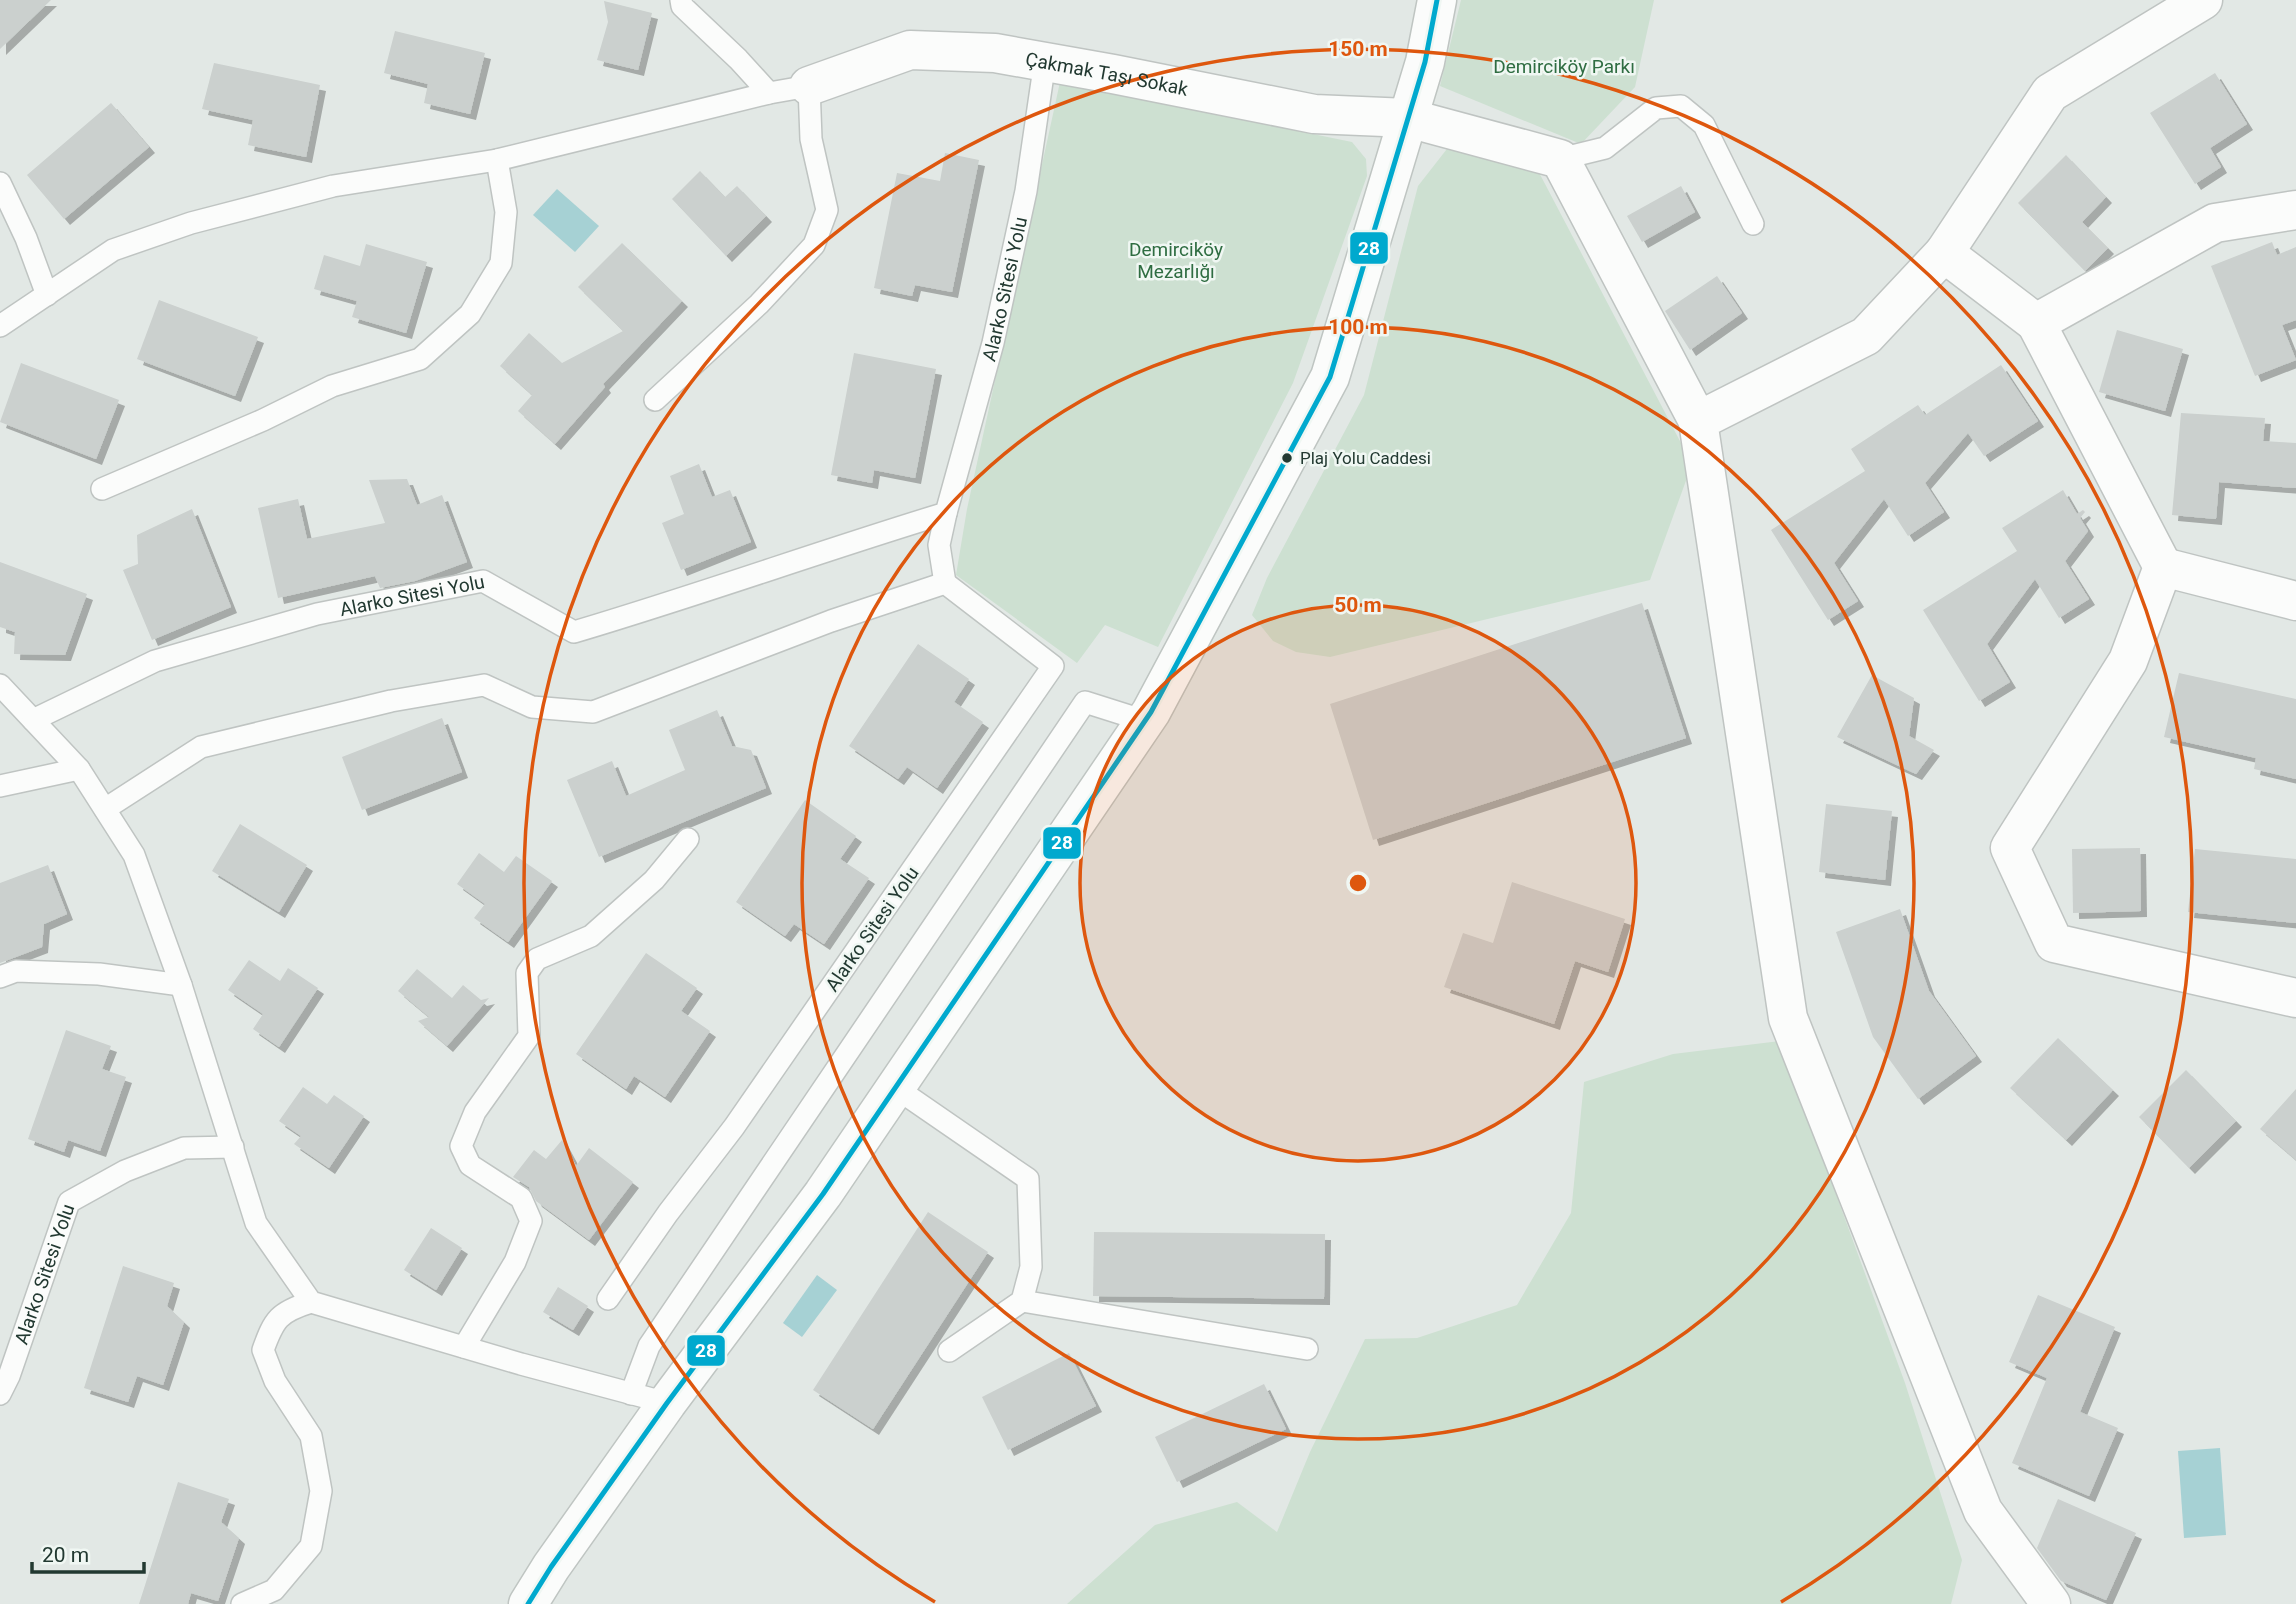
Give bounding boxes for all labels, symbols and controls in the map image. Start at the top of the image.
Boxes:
text: 150 m [1328,37,1388,61]
street label: Çakmak Taşı Sokak [1024,47,1190,100]
park label: Demirciköy Parkı [1493,55,1635,78]
street label: Alarko Sitesi Yolu [977,215,1032,364]
line badge: 28 [1349,231,1389,265]
text: 28 [1358,237,1380,260]
park label: Demirciköy Mezarlığı [1129,238,1223,283]
text: 100 m [1328,315,1388,339]
place label: Plaj Yolu Caddesi [1300,448,1431,468]
marker: Plaj Yolu Caddesi [1280,451,1294,465]
street label: Alarko Sitesi Yolu [338,570,486,621]
text: 50 m [1334,593,1382,617]
line badge: 28 [1042,826,1082,860]
text: 28 [1051,831,1073,854]
street label: Alarko Sitesi Yolu [820,862,924,996]
centre of rings [1346,871,1370,895]
street label: Alarko Sitesi Yolu [9,1201,79,1347]
line badge: 28 [686,1334,726,1367]
text: 28 [695,1339,717,1362]
scale bar [32,1530,144,1574]
text: 20 m [42,1543,89,1567]

